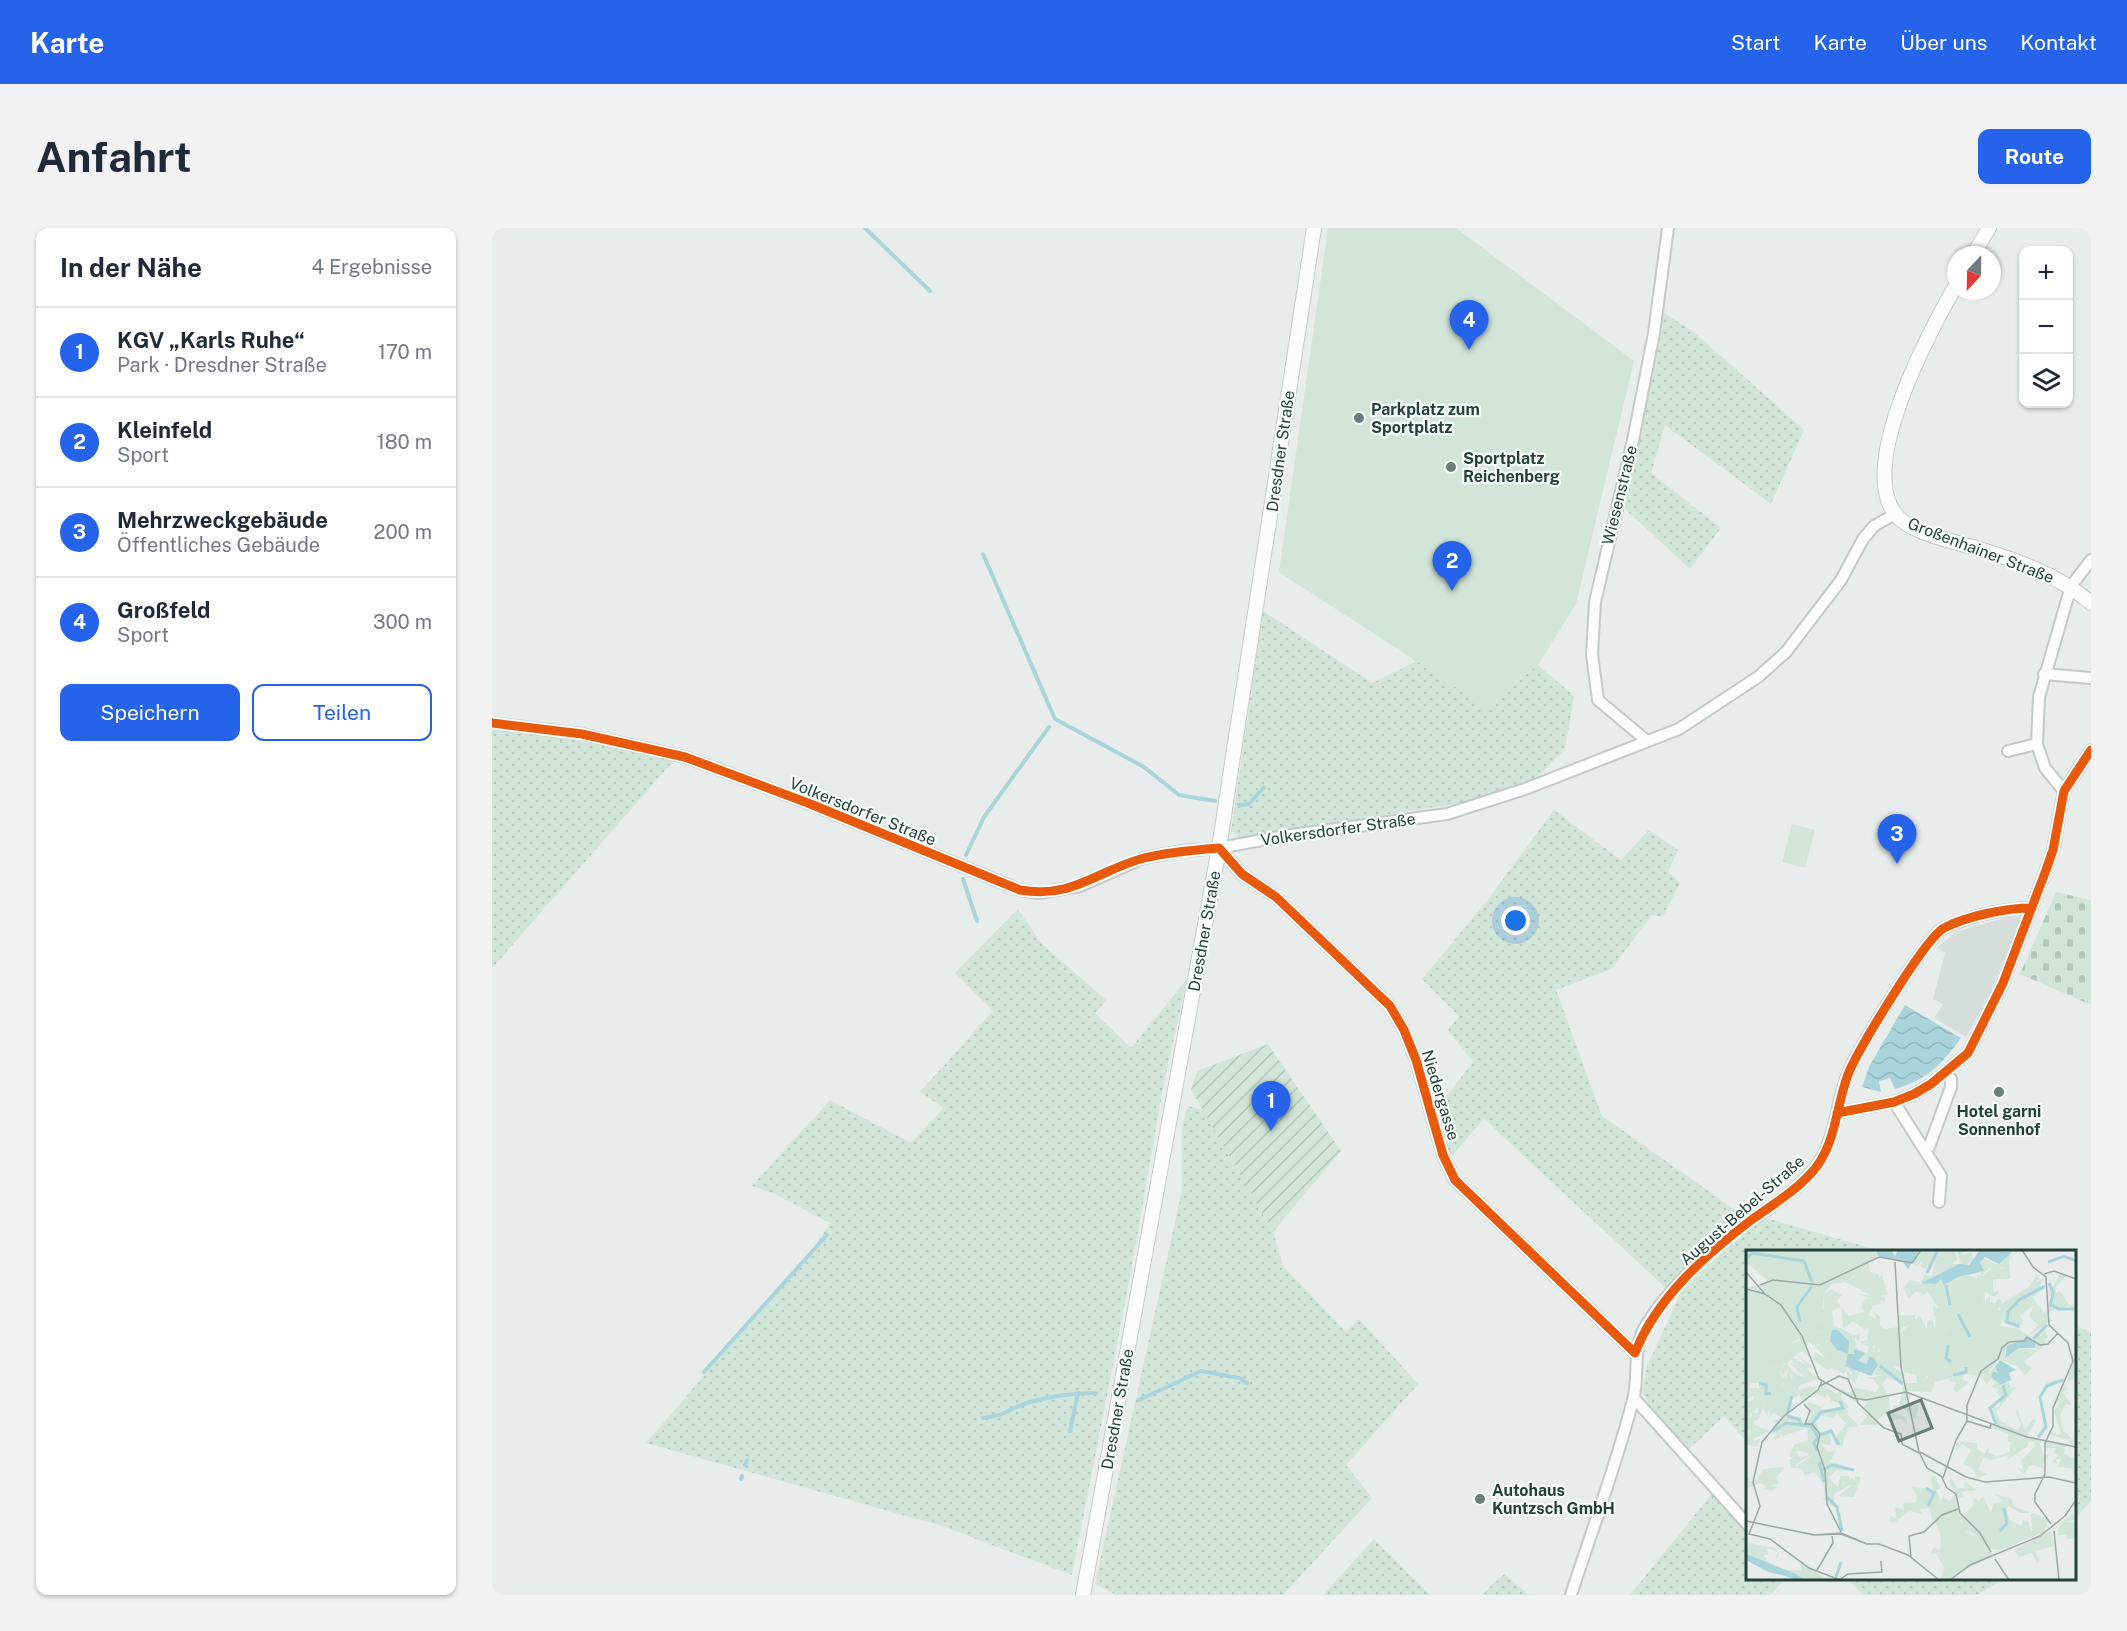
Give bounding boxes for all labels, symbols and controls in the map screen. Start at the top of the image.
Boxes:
text: Karte [30,26,104,59]
text: Start [1731,30,1780,55]
text: Karte [1813,30,1867,55]
text: Über uns [1900,30,1987,55]
text: Kontakt [2020,30,2097,55]
button: Route [1978,129,2091,184]
text: Anfahrt [36,132,192,181]
north arrow [1947,246,2001,300]
map controls [2019,246,2073,408]
button: + [2019,246,2073,300]
text: In der Nähe [60,252,202,283]
text: 4 Ergebnisse [312,255,432,279]
pin: 4 [1450,300,1488,350]
button: − [2019,300,2073,354]
text: KGV „Karls Ruhe“ [117,327,305,353]
text: 1 [75,340,84,364]
text: 170 m [378,340,432,364]
text: Park · Dresdner Straße [117,353,327,377]
button: layers [2019,354,2073,408]
street label: Dresdner Straße [1263,389,1298,513]
place label: Parkplatz zum Sportplatz [1371,400,1480,437]
marker: Parkplatz zum Sportplatz [1352,411,1366,425]
text: Kleinfeld [117,417,212,443]
text: 2 [73,430,86,454]
text: 180 m [377,430,432,454]
text: Sport [117,443,169,467]
street label: Wiesenstraße [1598,443,1641,547]
place label: Sportplatz Reichenberg [1463,449,1560,486]
marker: Sportplatz Reichenberg [1444,460,1458,474]
text: Mehrzweckgebäude [117,507,328,533]
street label: Großenhainer Straße [1905,514,2057,587]
text: 3 [73,520,86,544]
text: 200 m [374,520,432,544]
text: Öffentliches Gebäude [117,533,320,557]
pin: 2 [1432,542,1472,591]
text: Großfeld [117,597,210,623]
text: 4 [73,610,86,634]
text: 300 m [373,610,432,634]
text: Sport [117,623,169,647]
button: Speichern [60,684,240,741]
button: Teilen [252,684,432,741]
street label: Volkersdorfer Straße [787,773,939,850]
street label: Volkersdorfer Straße [1259,809,1417,850]
pin: 3 [1878,814,1916,864]
street label: Dresdner Straße [1185,869,1224,993]
your location [1501,906,1530,935]
street label: Niedergasse [1418,1048,1463,1143]
pin: 1 [1252,1082,1290,1131]
marker: Hotel garni Sonnenhof [1992,1085,2006,1099]
place label: Hotel garni Sonnenhof [1957,1102,2041,1139]
street label: August-Bebel-Straße [1677,1151,1808,1269]
inset map [1746,1250,2076,1580]
street label: Dresdner Straße [1098,1347,1137,1471]
place label: Autohaus Kuntzsch GmbH [1492,1481,1615,1518]
marker: Autohaus Kuntzsch GmbH [1473,1492,1487,1506]

